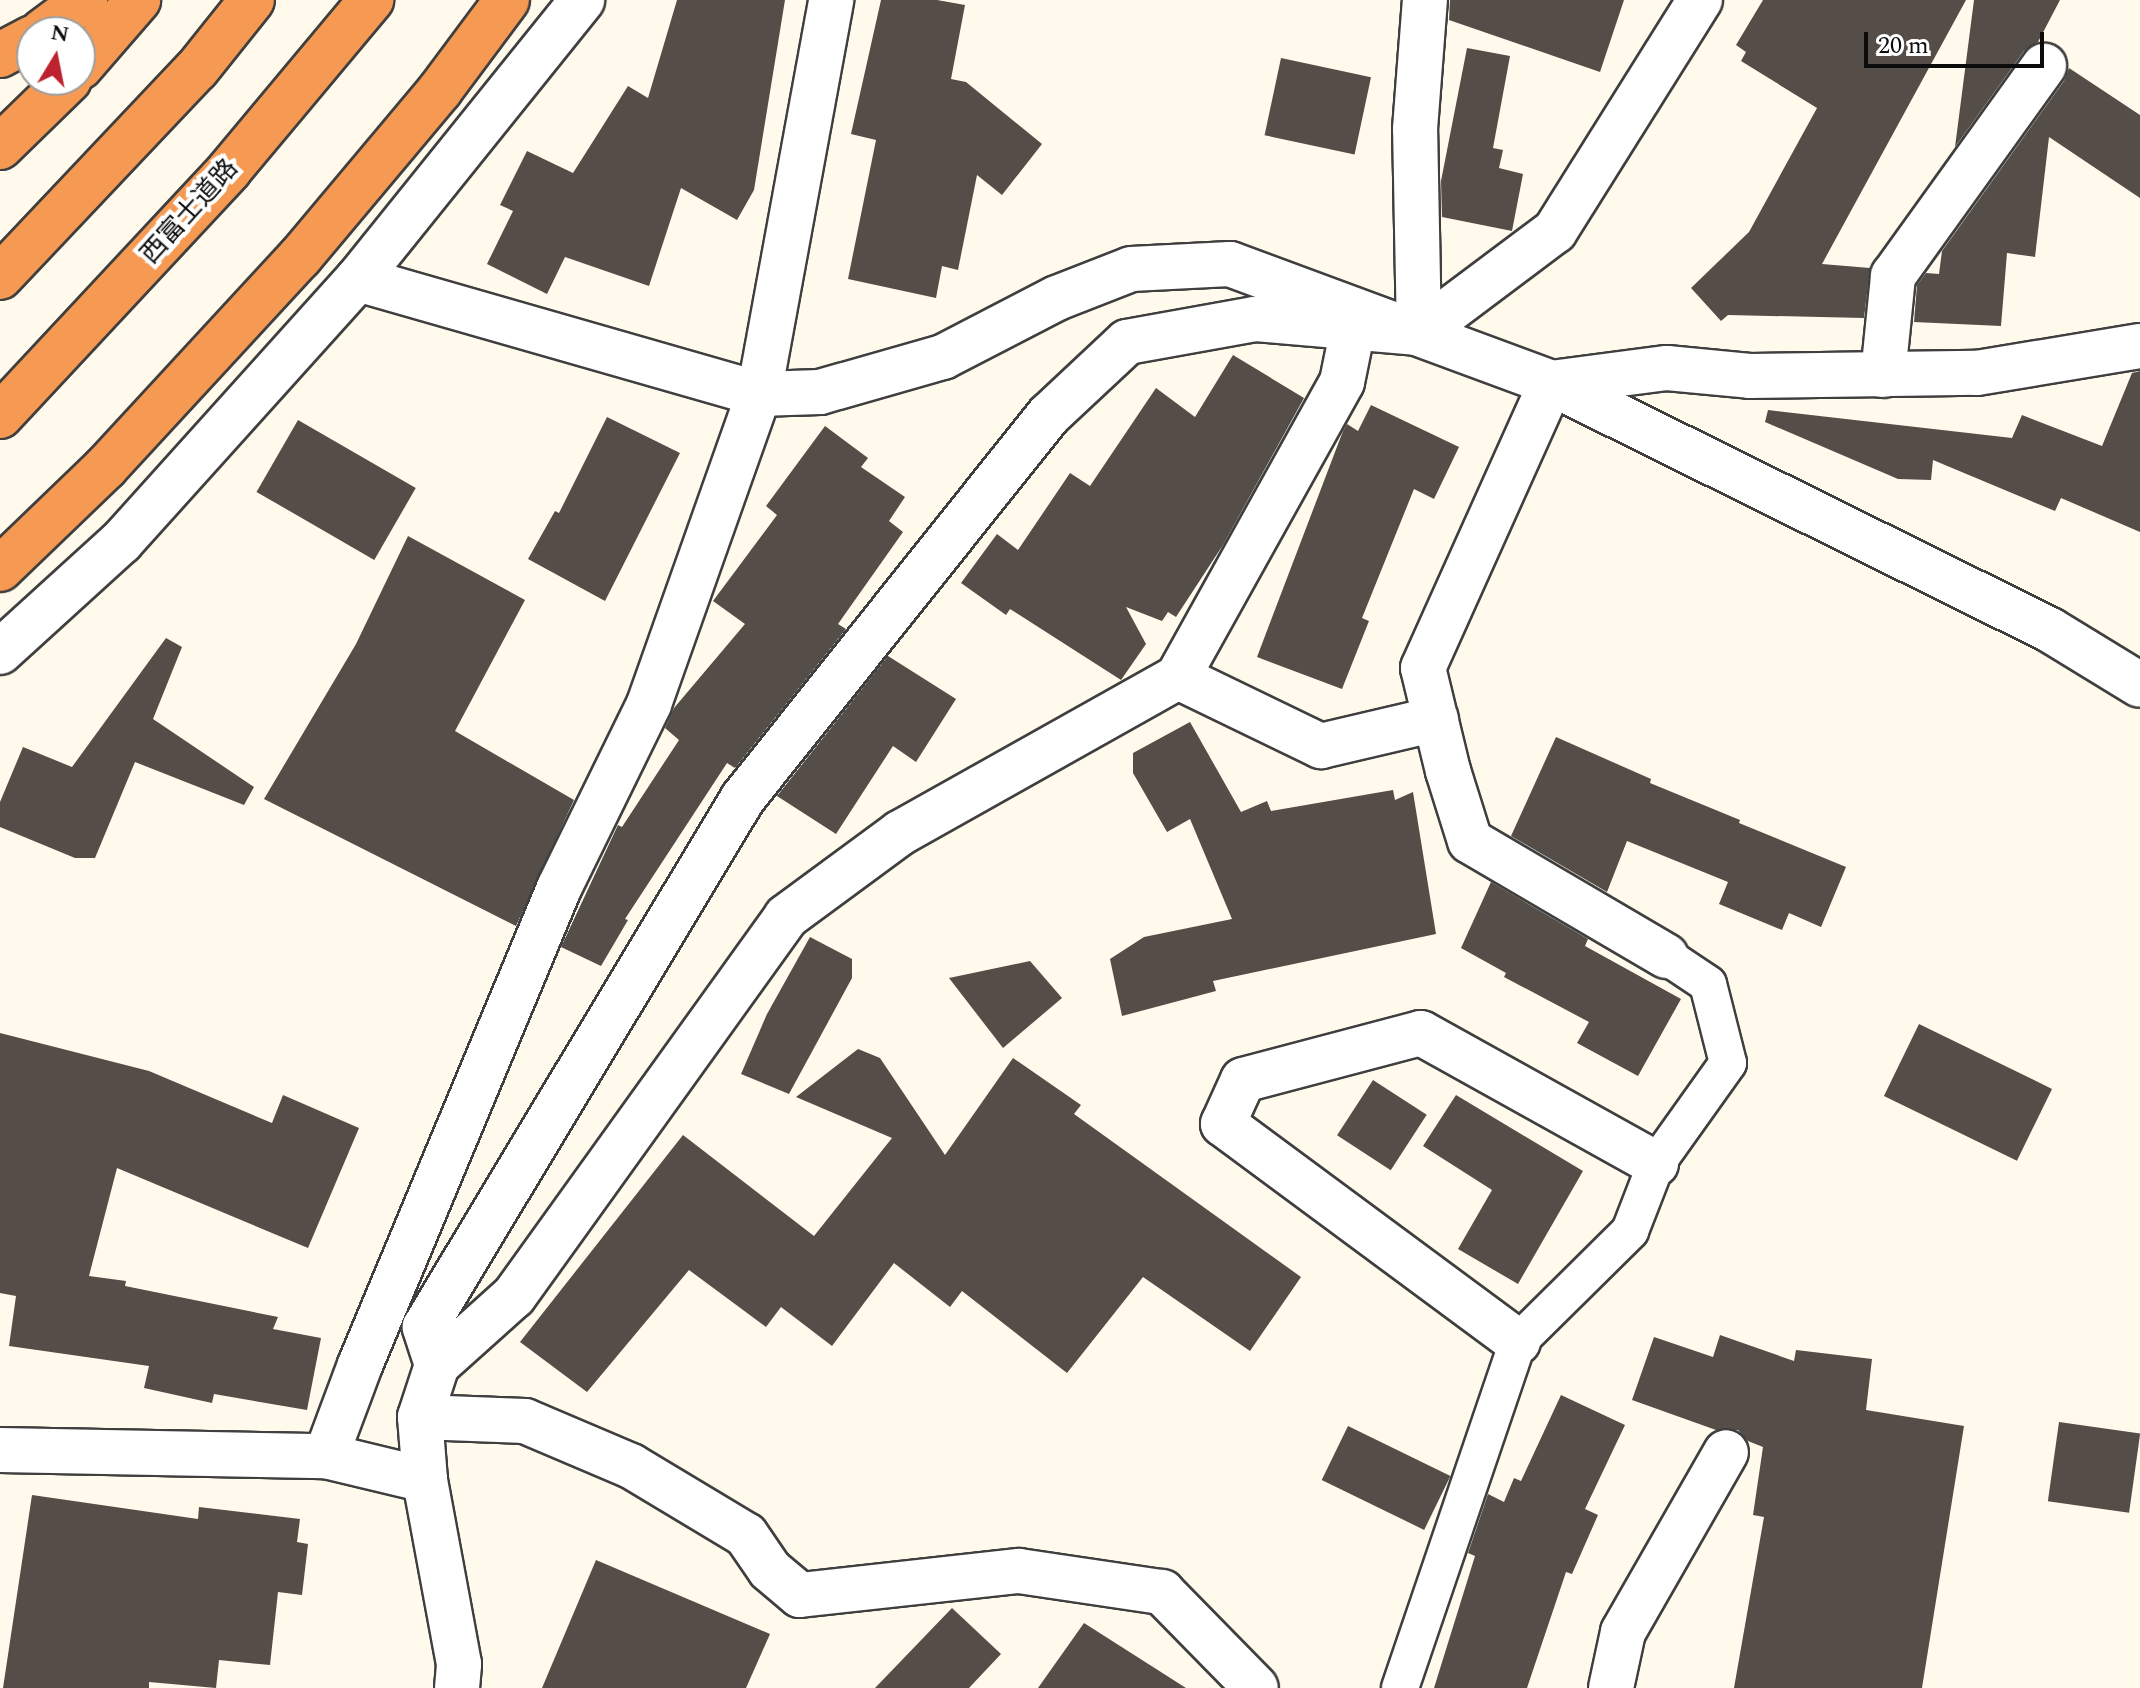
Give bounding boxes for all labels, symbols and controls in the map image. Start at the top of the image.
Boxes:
north arrow [16,16,96,96]
text: N [48,16,72,52]
scale bar [1868,16,2048,66]
text: 20 m [1878,28,1929,64]
street label: 西富士道路 [135,153,245,271]

